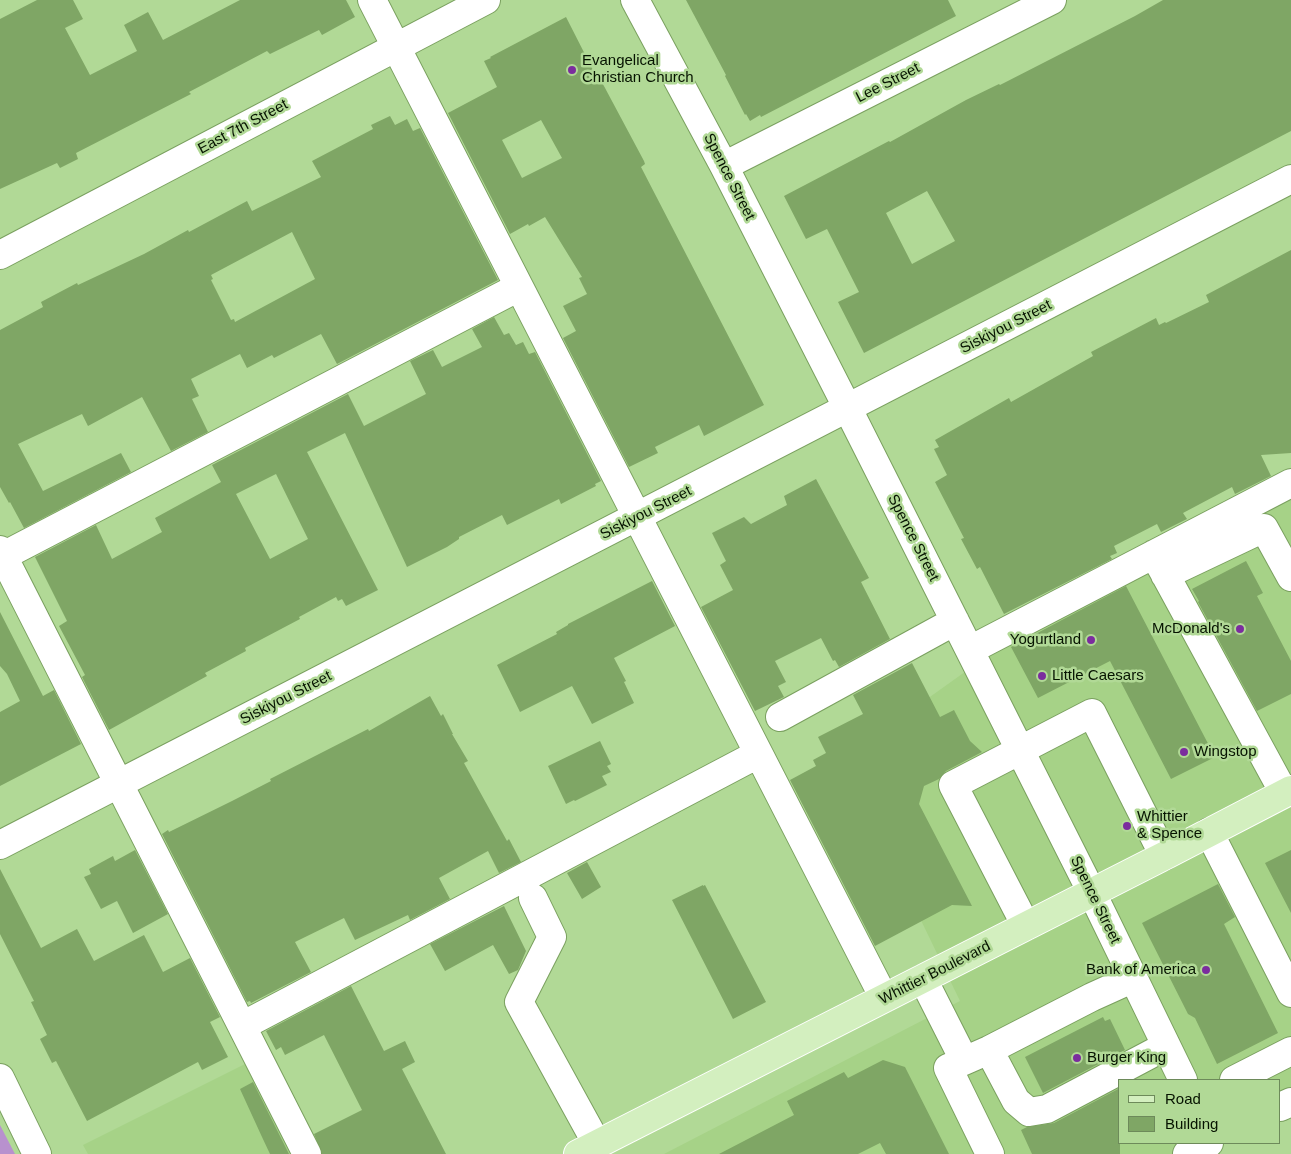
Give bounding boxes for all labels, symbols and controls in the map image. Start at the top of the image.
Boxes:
place label: Evangelical Christian Church [582,52,694,87]
street label: Lee Street [853,59,923,107]
marker: Evangelical Christian Church [566,64,578,76]
street label: East 7th Street [195,96,291,158]
street label: Spence Street [699,131,759,223]
street label: Siskiyou Street [957,296,1055,358]
street label: Siskiyou Street [597,482,695,544]
street label: Spence Street [883,492,943,584]
place label: McDonald's [1152,620,1230,638]
marker: McDonald's [1234,623,1246,635]
place label: Yogurtland [1010,631,1081,649]
marker: Yogurtland [1085,634,1097,646]
street label: Siskiyou Street [237,667,335,729]
place label: Little Caesars [1052,667,1144,685]
marker: Little Caesars [1036,670,1048,682]
place label: Wingstop [1194,743,1257,761]
marker: Wingstop [1178,746,1190,758]
place label: Whittier & Spence [1137,808,1202,843]
marker: Whittier & Spence [1121,820,1133,832]
street label: Spence Street [1066,853,1124,947]
street label: Whittier Boulevard [876,937,994,1009]
place label: Bank of America [1086,961,1196,979]
marker: Bank of America [1200,964,1212,976]
place label: Burger King [1087,1049,1166,1067]
marker: Burger King [1071,1052,1083,1064]
legend [1118,1079,1281,1144]
text: Road [1165,1090,1201,1107]
text: Building [1165,1115,1218,1132]

